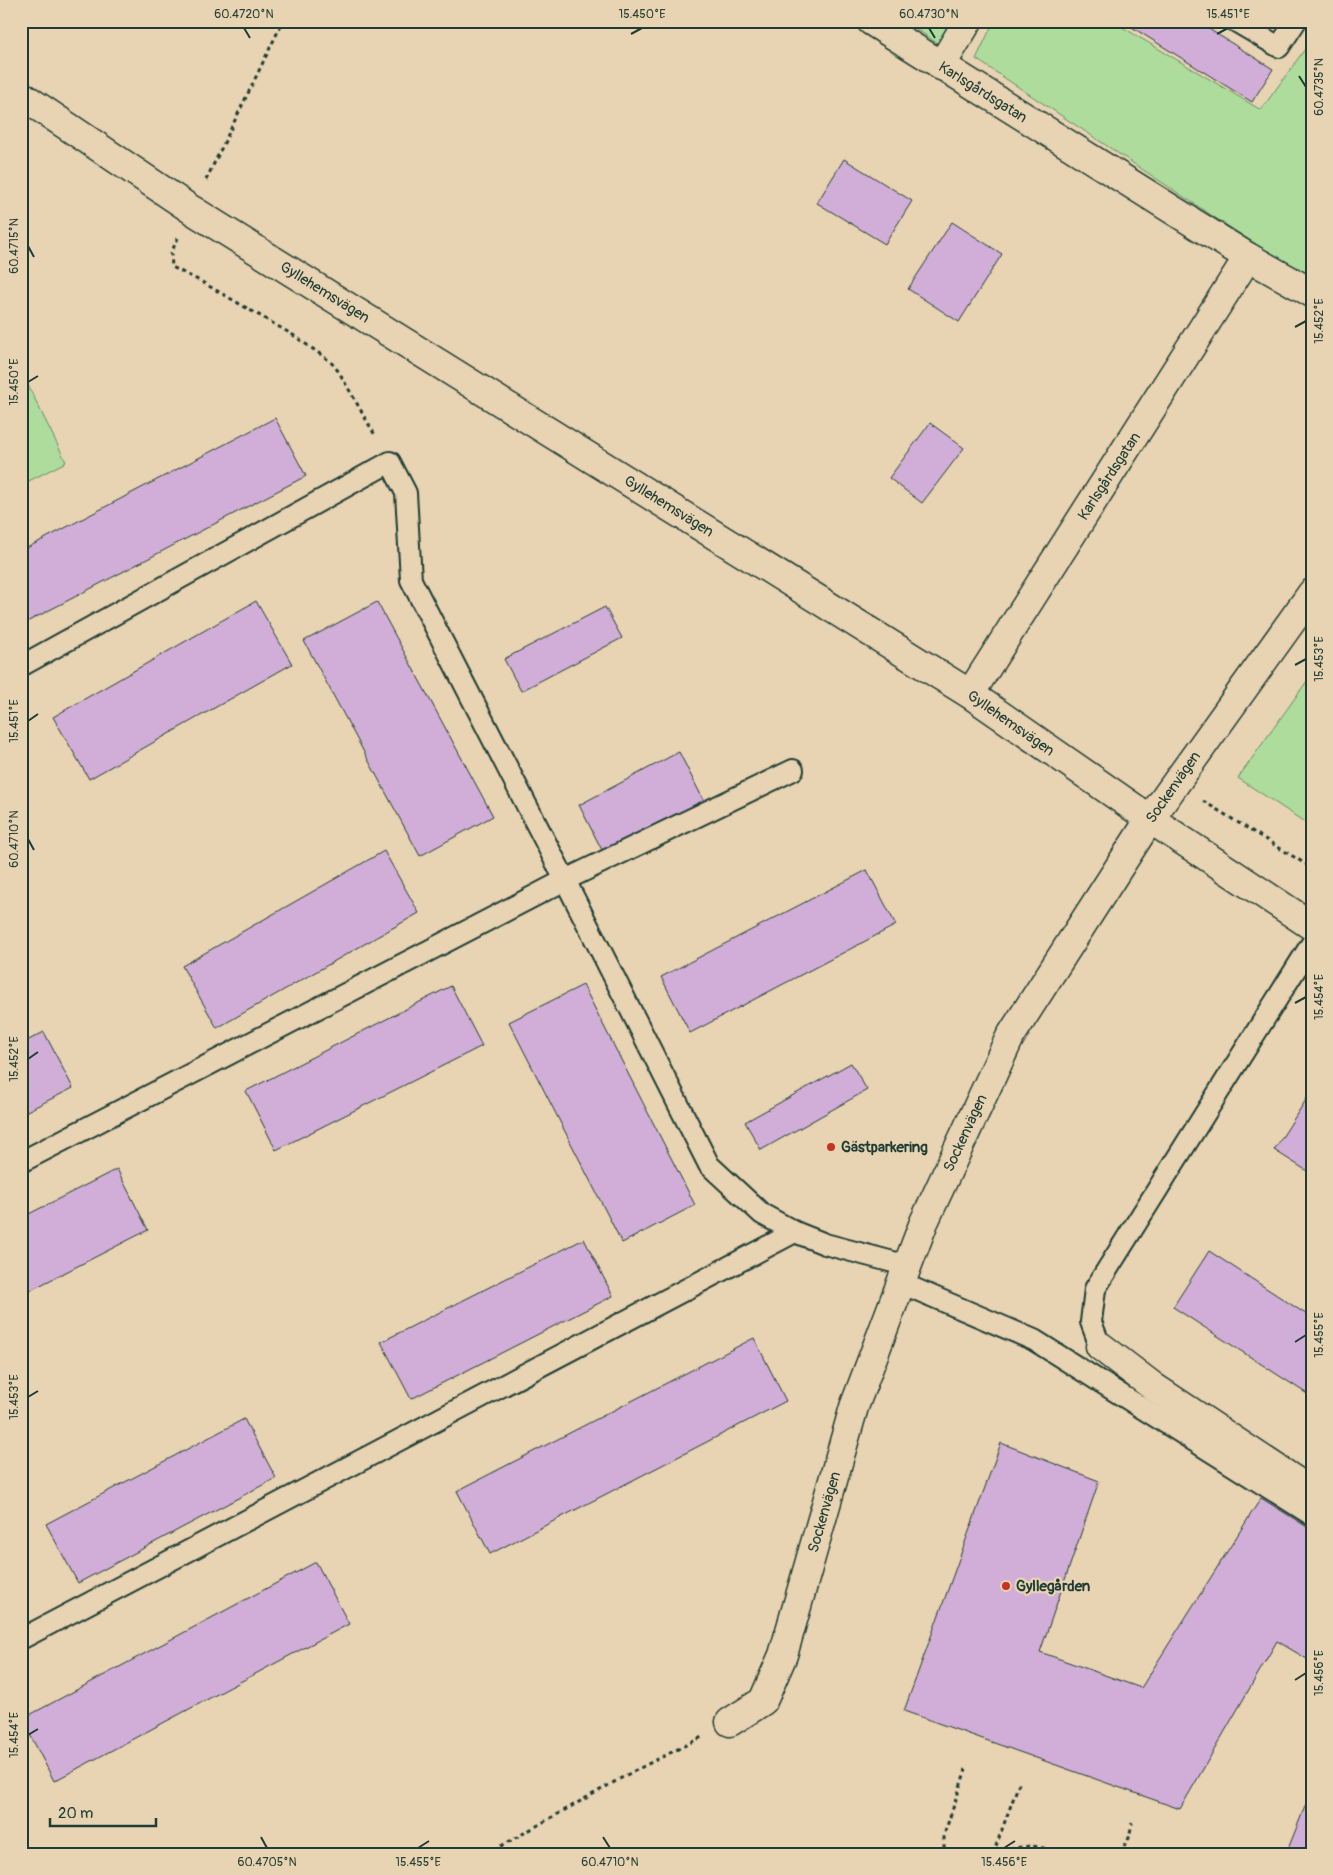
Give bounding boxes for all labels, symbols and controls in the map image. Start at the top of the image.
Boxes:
text: 60.4720°N [214,7,274,22]
text: 15.450°E [619,7,665,22]
text: 60.4730°N [899,7,959,22]
text: 15.451°E [1206,7,1250,22]
street label: Karlsgårdsgatan [935,58,1031,127]
text: 60.4735°N [1312,58,1327,116]
text: 60.4715°N [7,218,22,274]
street label: Gyllehemsvägen [276,257,373,328]
text: 15.452°E [1312,298,1327,344]
text: 15.450°E [7,359,22,405]
street label: Karlsgårdsgatan [1074,429,1145,524]
street label: Gyllehemsvägen [620,471,717,542]
text: 15.453°E [1312,636,1327,682]
street label: Gyllehemsvägen [963,686,1058,760]
text: 15.451°E [7,699,22,743]
street label: Sockenvägen [1142,748,1205,827]
text: 60.4710°N [7,810,22,868]
text: 15.454°E [1312,974,1327,1020]
text: 15.452°E [7,1036,22,1082]
street label: Sockenvägen [939,1091,992,1175]
place label: Gästparkering [841,1138,928,1157]
marker: Gästparkering [825,1141,837,1153]
text: 15.455°E [1312,1312,1327,1358]
text: 15.453°E [7,1374,22,1420]
street label: Sockenvägen [804,1469,845,1555]
place label: Gyllegården [1016,1577,1091,1596]
marker: Gyllegården [1000,1580,1012,1592]
text: 15.456°E [1312,1650,1327,1696]
text: 15.454°E [7,1712,22,1758]
scale bar [50,1795,156,1827]
text: 20 m [58,1804,93,1823]
text: 60.4705°N [237,1855,297,1870]
text: 15.455°E [395,1855,441,1870]
text: 60.4710°N [581,1855,639,1870]
text: 15.456°E [981,1855,1027,1870]

